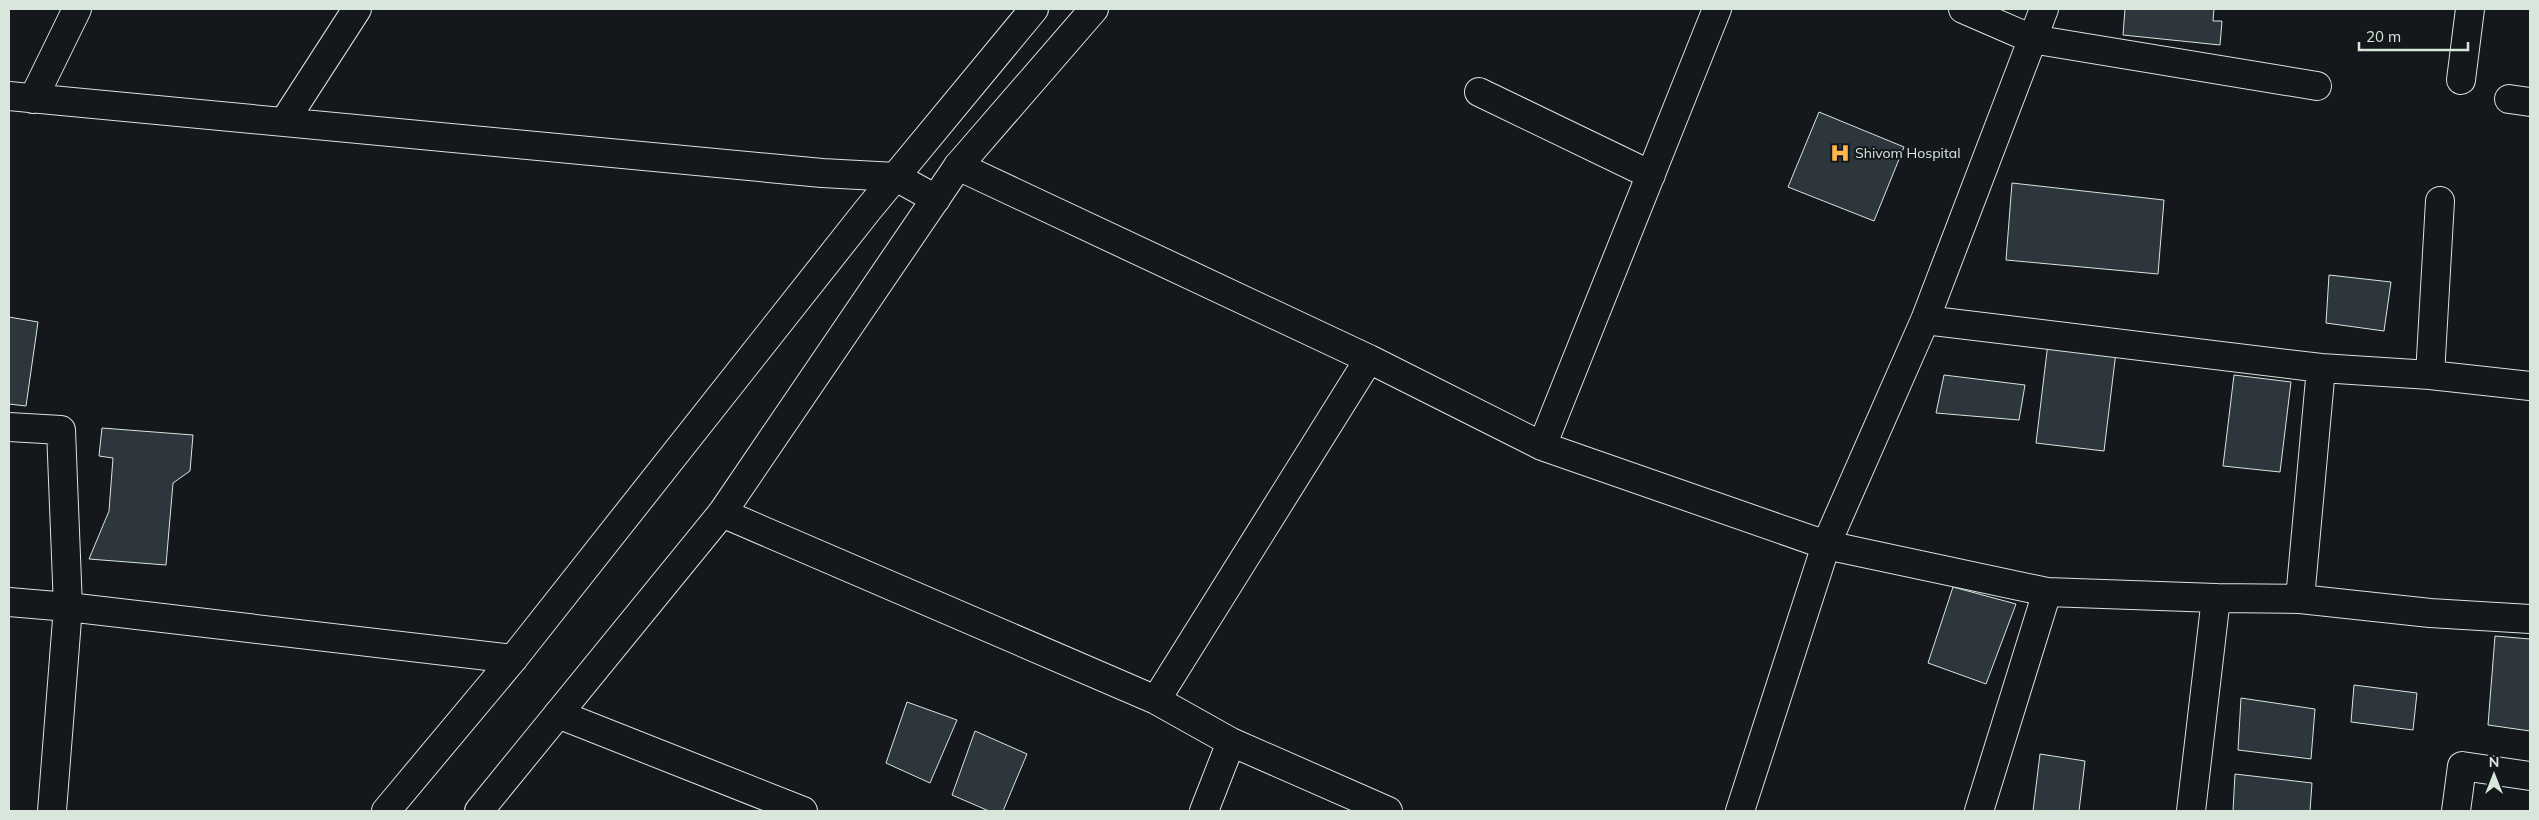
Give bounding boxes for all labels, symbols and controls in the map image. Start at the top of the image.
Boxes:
scale bar [2359,20,2468,52]
text: 20 m [2366,27,2401,46]
hospital icon: Shivom Hospital [1829,142,1851,164]
place label: Shivom Hospital [1855,144,1961,162]
north arrow [2469,750,2519,800]
text: N [2489,753,2499,771]

